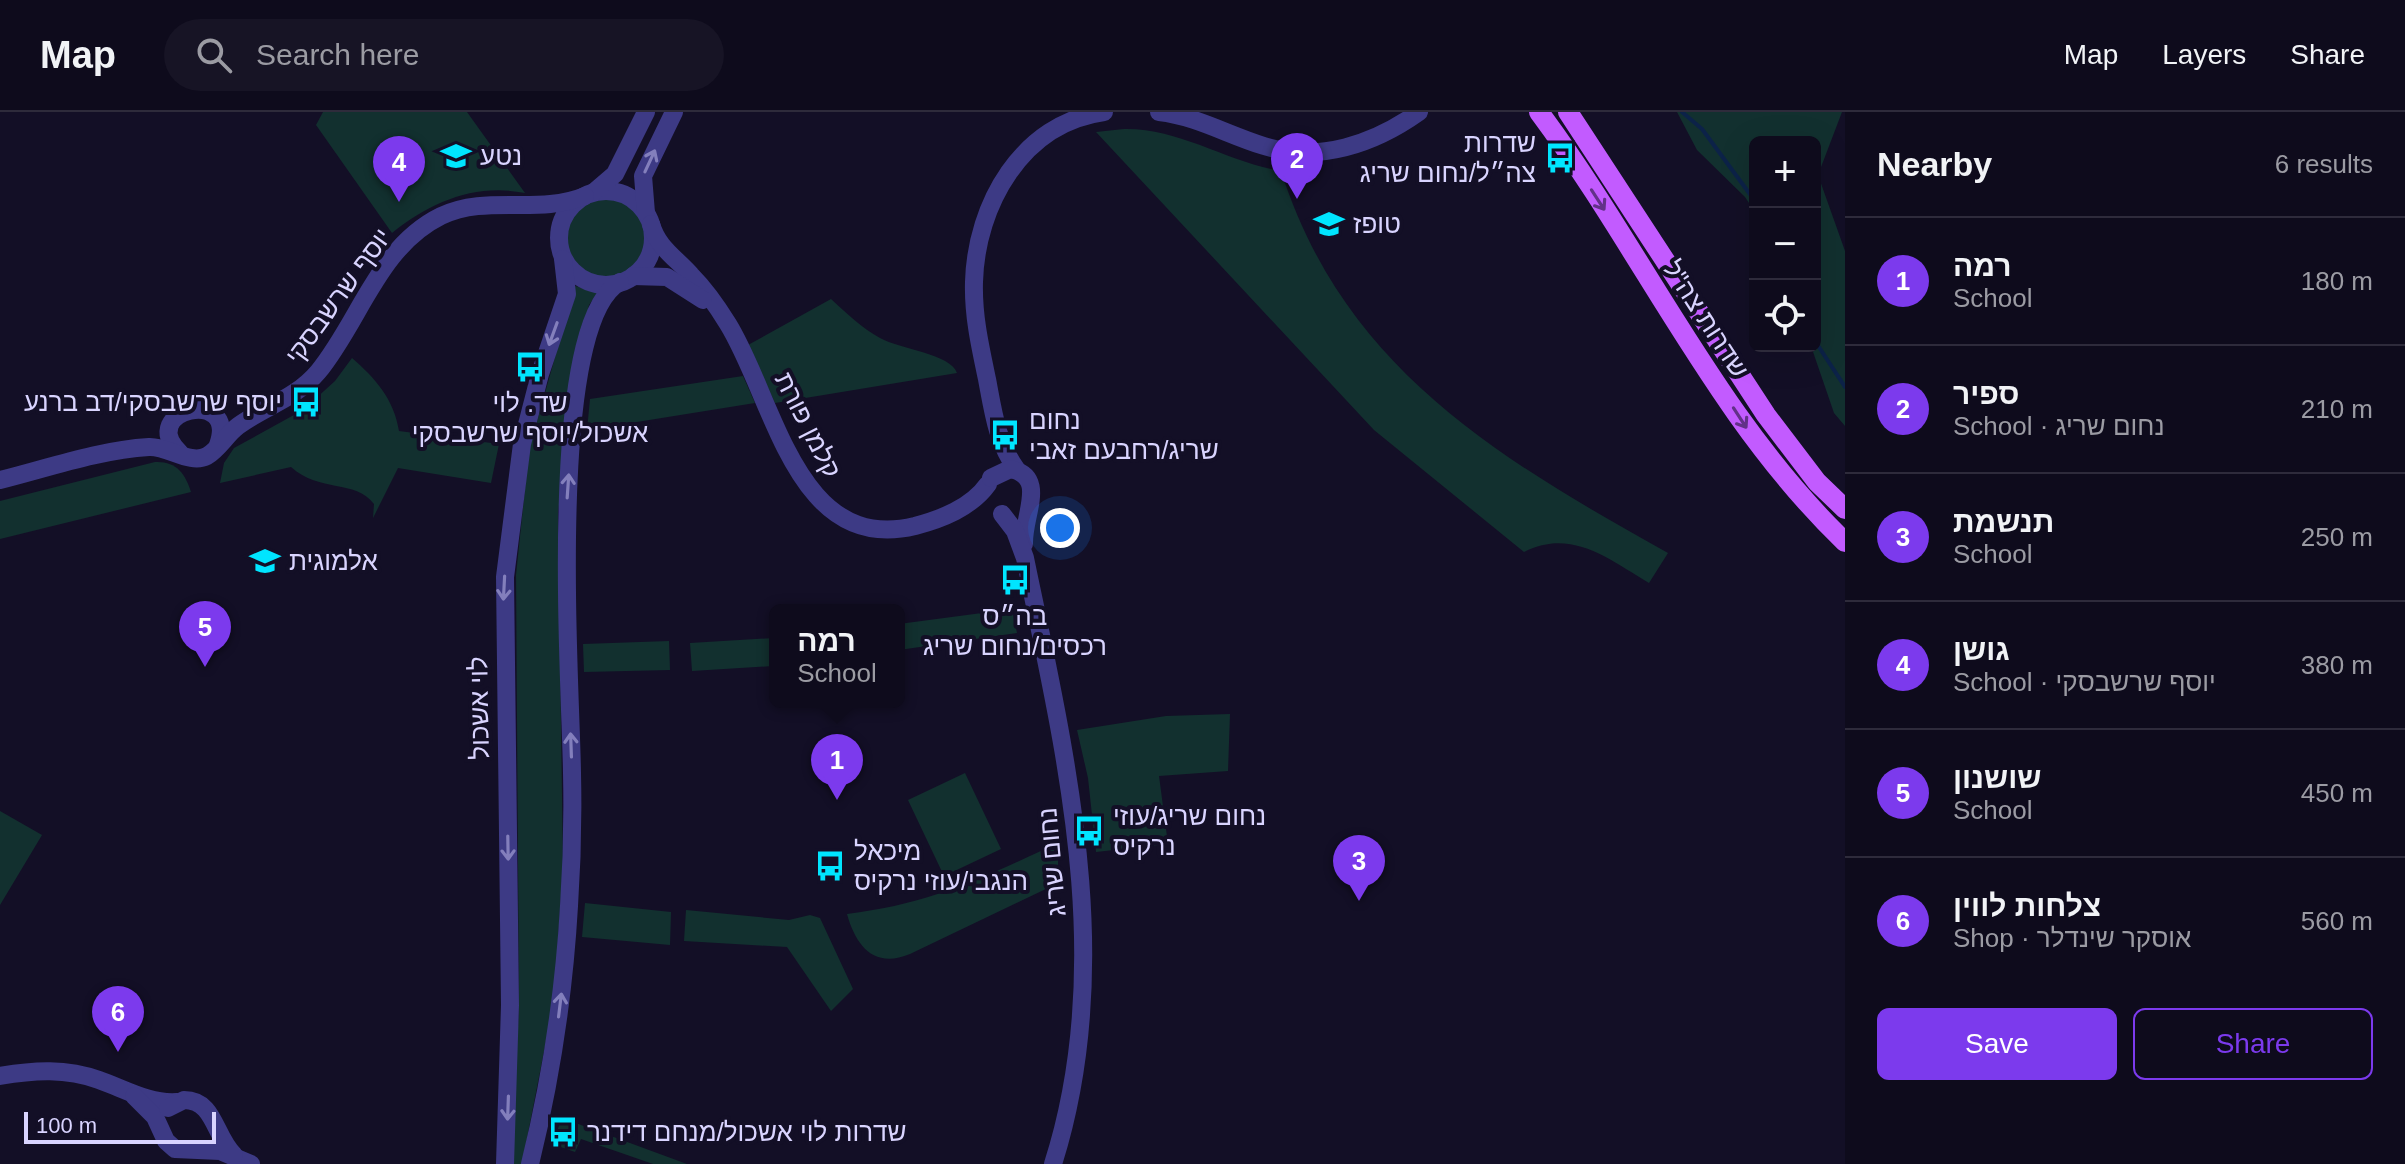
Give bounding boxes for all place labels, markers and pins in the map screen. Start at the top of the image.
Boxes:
place label: שדרות צה״ל/נחום שריג [1360,128,1536,188]
pin: 2 [1271,133,1323,199]
pin: 4 [373,136,425,202]
school or university icon: נטע [439,139,473,173]
place label: נטע [480,141,522,171]
bus stop icon: שדרות צה״ל/נחום שריג [1543,141,1577,175]
school or university icon: טופז [1312,207,1346,241]
place label: טופז [1353,209,1401,239]
bus stop icon: שד. לוי אשכול/יוסף שרשבסקי [513,350,547,384]
bus stop icon: יוסף שרשבסקי/דב ברנע [289,385,323,419]
place label: יוסף שרשבסקי/דב ברנע [24,387,282,417]
place label: שד. לוי אשכול/יוסף שרשבסקי [412,388,648,448]
place label: נחום שריג/רחבעם זאבי [1029,405,1219,465]
bus stop icon: נחום שריג/רחבעם זאבי [988,418,1022,452]
school or university icon: אלמוגית [248,544,282,578]
place label: אלמוגית [289,546,378,576]
bus stop icon: בה״ס רכסים/נחום שריג [998,563,1032,597]
pin: 5 [179,601,231,667]
place label: בה״ס רכסים/נחום שריג [923,601,1107,661]
pin: 1 [811,734,863,800]
place label: נחום שריג/עוזי נרקיס [1113,801,1266,861]
bus stop icon: נחום שריג/עוזי נרקיס [1072,814,1106,848]
pin: 3 [1333,835,1385,901]
place label: מיכאל הנגבי/עוזי נרקיס [854,836,1028,896]
bus stop icon: מיכאל הנגבי/עוזי נרקיס [813,849,847,883]
pin: 6 [92,986,144,1052]
bus stop icon: שדרות לוי אשכול/מנחם דידנר [546,1115,580,1149]
place label: שדרות לוי אשכול/מנחם דידנר [587,1117,906,1147]

